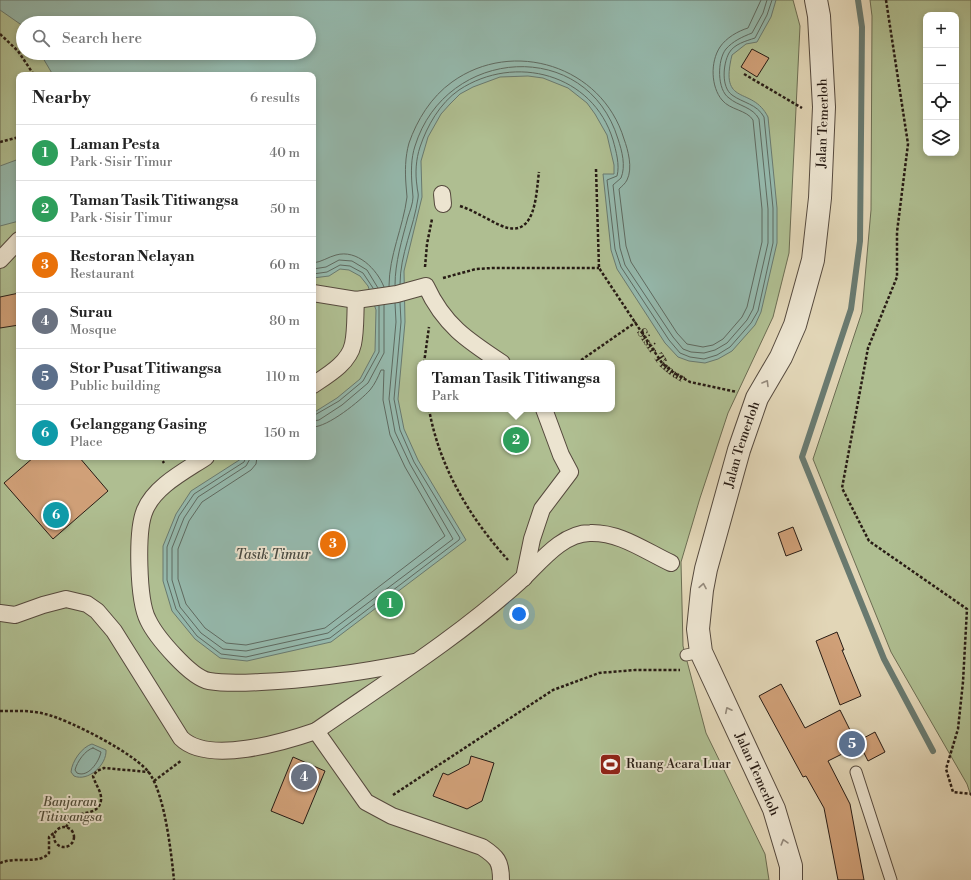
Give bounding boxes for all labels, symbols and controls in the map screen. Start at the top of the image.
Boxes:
map controls [923,12,959,156]
button: + [923,12,959,48]
search box [16,16,316,60]
icon: search [30,27,52,49]
text: Search here [62,29,142,48]
button: − [923,48,959,84]
street label: Jalan Temerloh [813,78,832,169]
button: locate [923,84,959,120]
text: Nearby [32,87,91,109]
text: 6 results [250,90,300,106]
button: layers [923,120,959,156]
text: Laman Pesta [70,135,160,154]
text: 1 [42,145,48,161]
text: 40 m [270,145,300,161]
text: Park · Sisir Timur [70,154,172,170]
text: Taman Tasik Titiwangsa [70,191,239,210]
text: 2 [41,201,49,217]
text: 50 m [270,201,300,217]
text: Park · Sisir Timur [70,210,172,226]
text: Restoran Nelayan [70,247,194,266]
text: 3 [41,257,49,273]
text: 60 m [269,257,300,273]
text: Restaurant [70,266,135,282]
text: Surau [70,303,113,322]
text: 4 [41,313,49,329]
text: 80 m [269,313,300,329]
text: Mosque [70,322,117,338]
street label: Sisir Timur [633,325,689,386]
text: Stor Pusat Titiwangsa [70,359,222,378]
popup [417,360,615,412]
text: 5 [41,369,49,385]
text: 110 m [266,369,300,385]
text: Taman Tasik Titiwangsa [432,369,600,388]
text: Public building [70,378,160,394]
one-way arrow [762,379,769,387]
text: Park [432,388,459,404]
street label: Jalan Temerloh [721,399,763,491]
text: Gelanggang Gasing [70,415,206,434]
text: 6 [41,425,49,441]
text: 150 m [265,425,300,441]
pin: 2 [503,425,529,455]
text: Place [70,434,102,450]
pin: 6 [43,500,69,530]
pin: 3 [320,529,346,559]
water label: Tasik Timur [236,546,311,564]
one-way arrow [698,583,706,589]
pin: 1 [377,589,403,619]
your location [509,604,529,624]
one-way arrow [725,706,733,714]
street label: Jalan Temerloh [731,729,783,818]
pin: 5 [839,729,865,759]
sports icon: Ruang Acara Luar [598,751,624,777]
place label: Ruang Acara Luar [626,756,731,772]
pin: 4 [291,762,317,792]
park label: Banjaran Titiwangsa [38,794,103,825]
one-way arrow [780,839,789,846]

